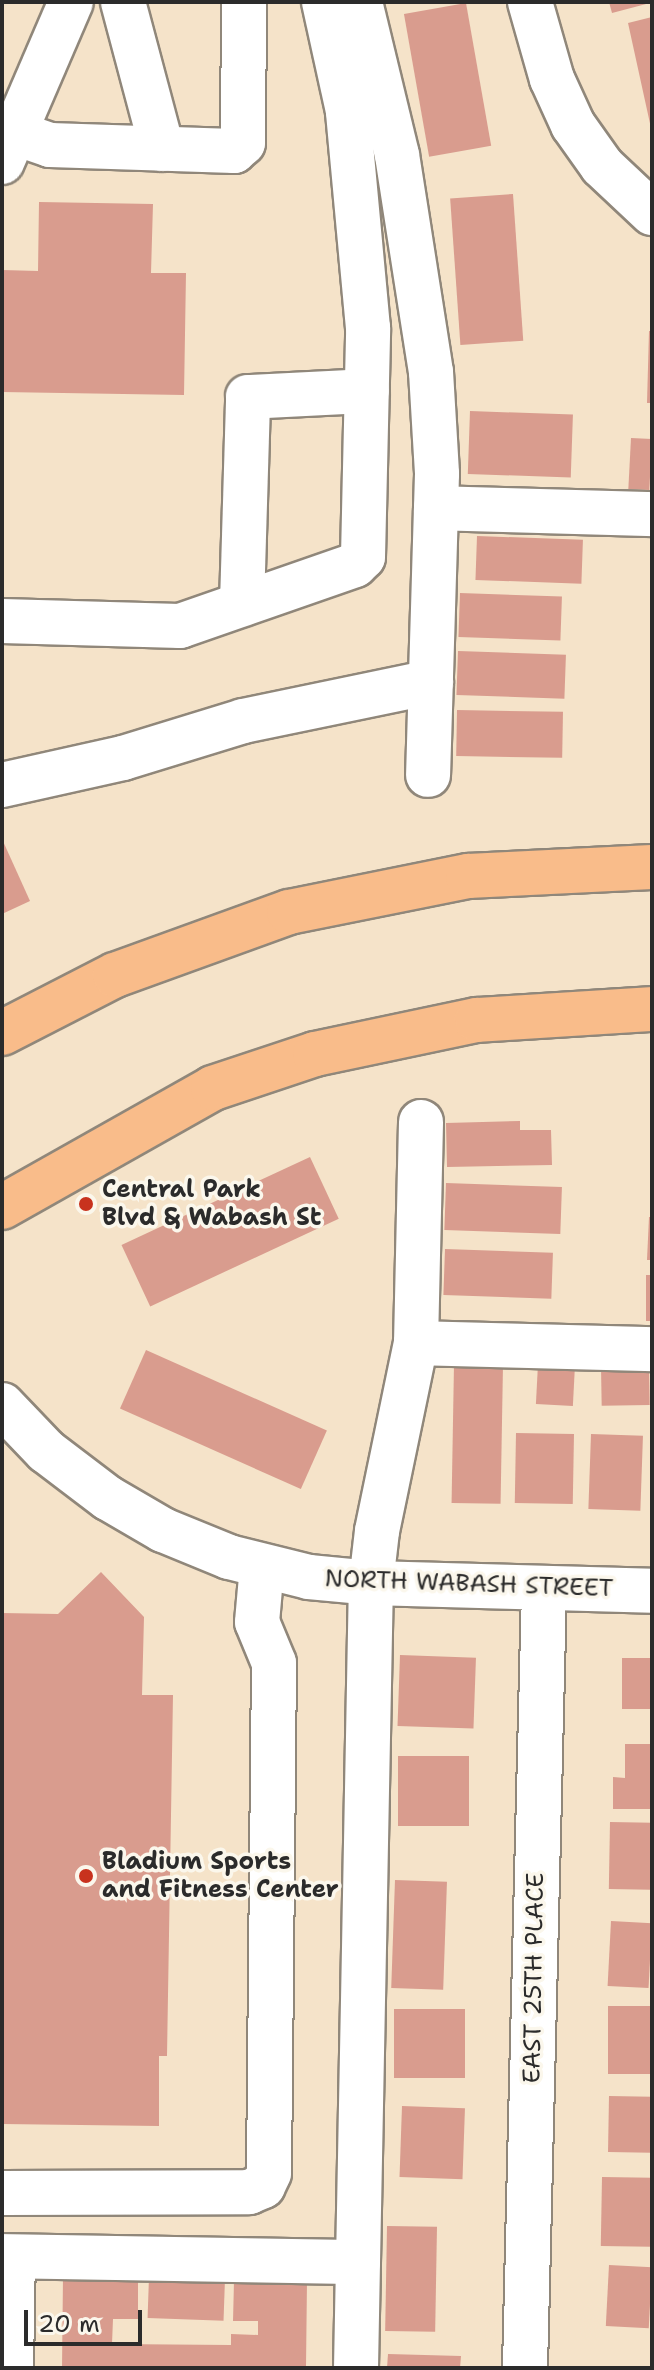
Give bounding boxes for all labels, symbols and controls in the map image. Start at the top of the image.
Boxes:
place label: Central Park Blvd & Wabash St [102,1176,321,1232]
marker: Central Park Blvd & Wabash St [77,1195,95,1213]
street label: NORTH WABASH STREET [324,1565,614,1603]
place label: Bladium Sports and Fitness Center [102,1848,339,1904]
marker: Bladium Sports and Fitness Center [77,1867,95,1885]
street label: EAST 25TH PLACE [518,1872,550,2084]
scale bar [28,2294,146,2344]
text: 20 m [38,2308,100,2340]

